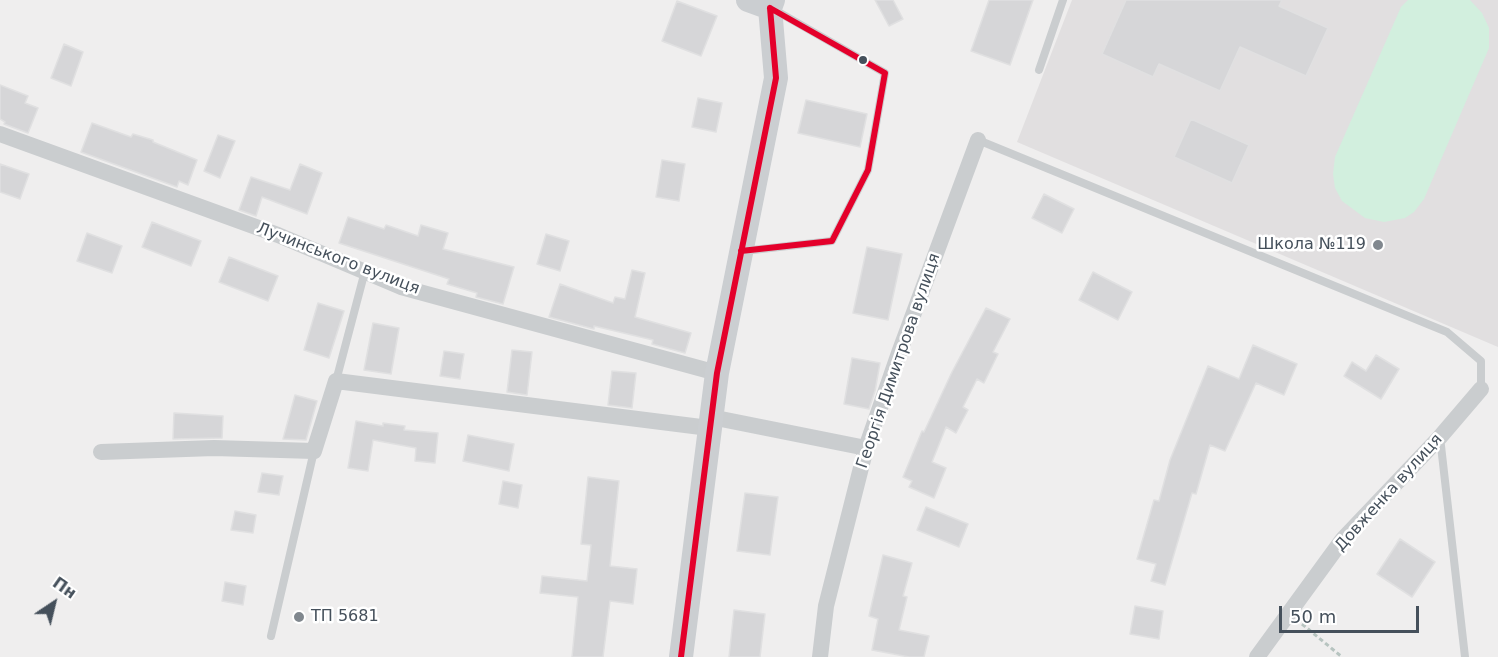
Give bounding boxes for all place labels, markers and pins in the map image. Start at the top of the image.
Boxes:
unlabelled marker [857,54,869,66]
place label: Школа №119 [1257,235,1366,255]
marker: Школа №119 [1371,238,1385,252]
place label: ТП 5681 [311,607,379,627]
marker: ТП 5681 [292,610,306,624]

